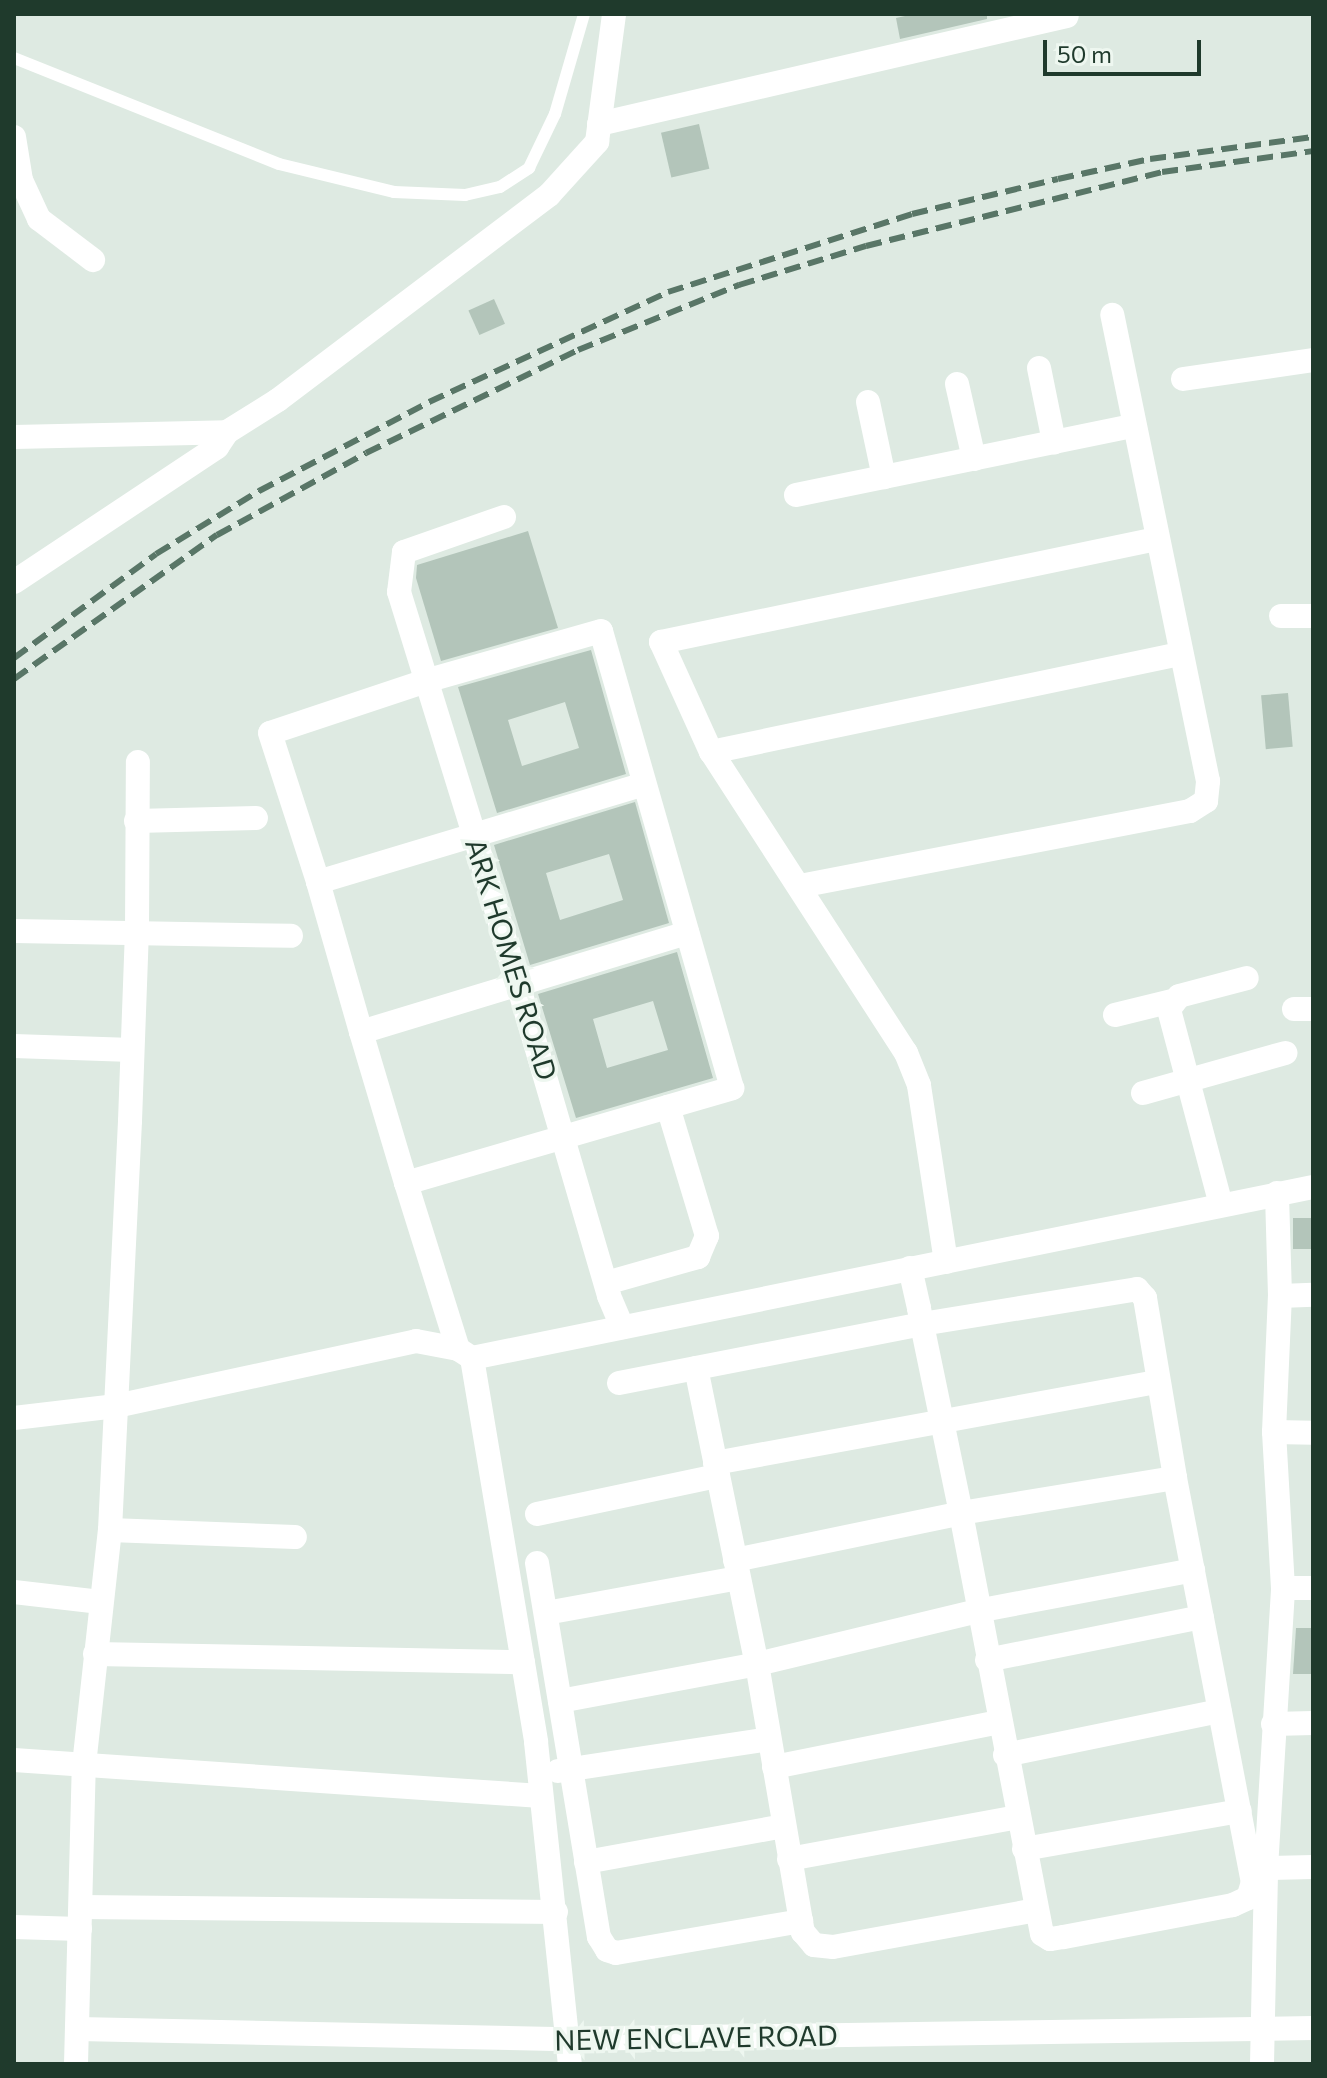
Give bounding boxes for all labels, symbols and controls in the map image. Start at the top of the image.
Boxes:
scale bar [1047,24,1205,74]
text: 50 m [1057,39,1112,68]
street label: ARK HOMES ROAD [459,834,565,1084]
street label: NEW ENCLAVE ROAD [554,2018,838,2056]

